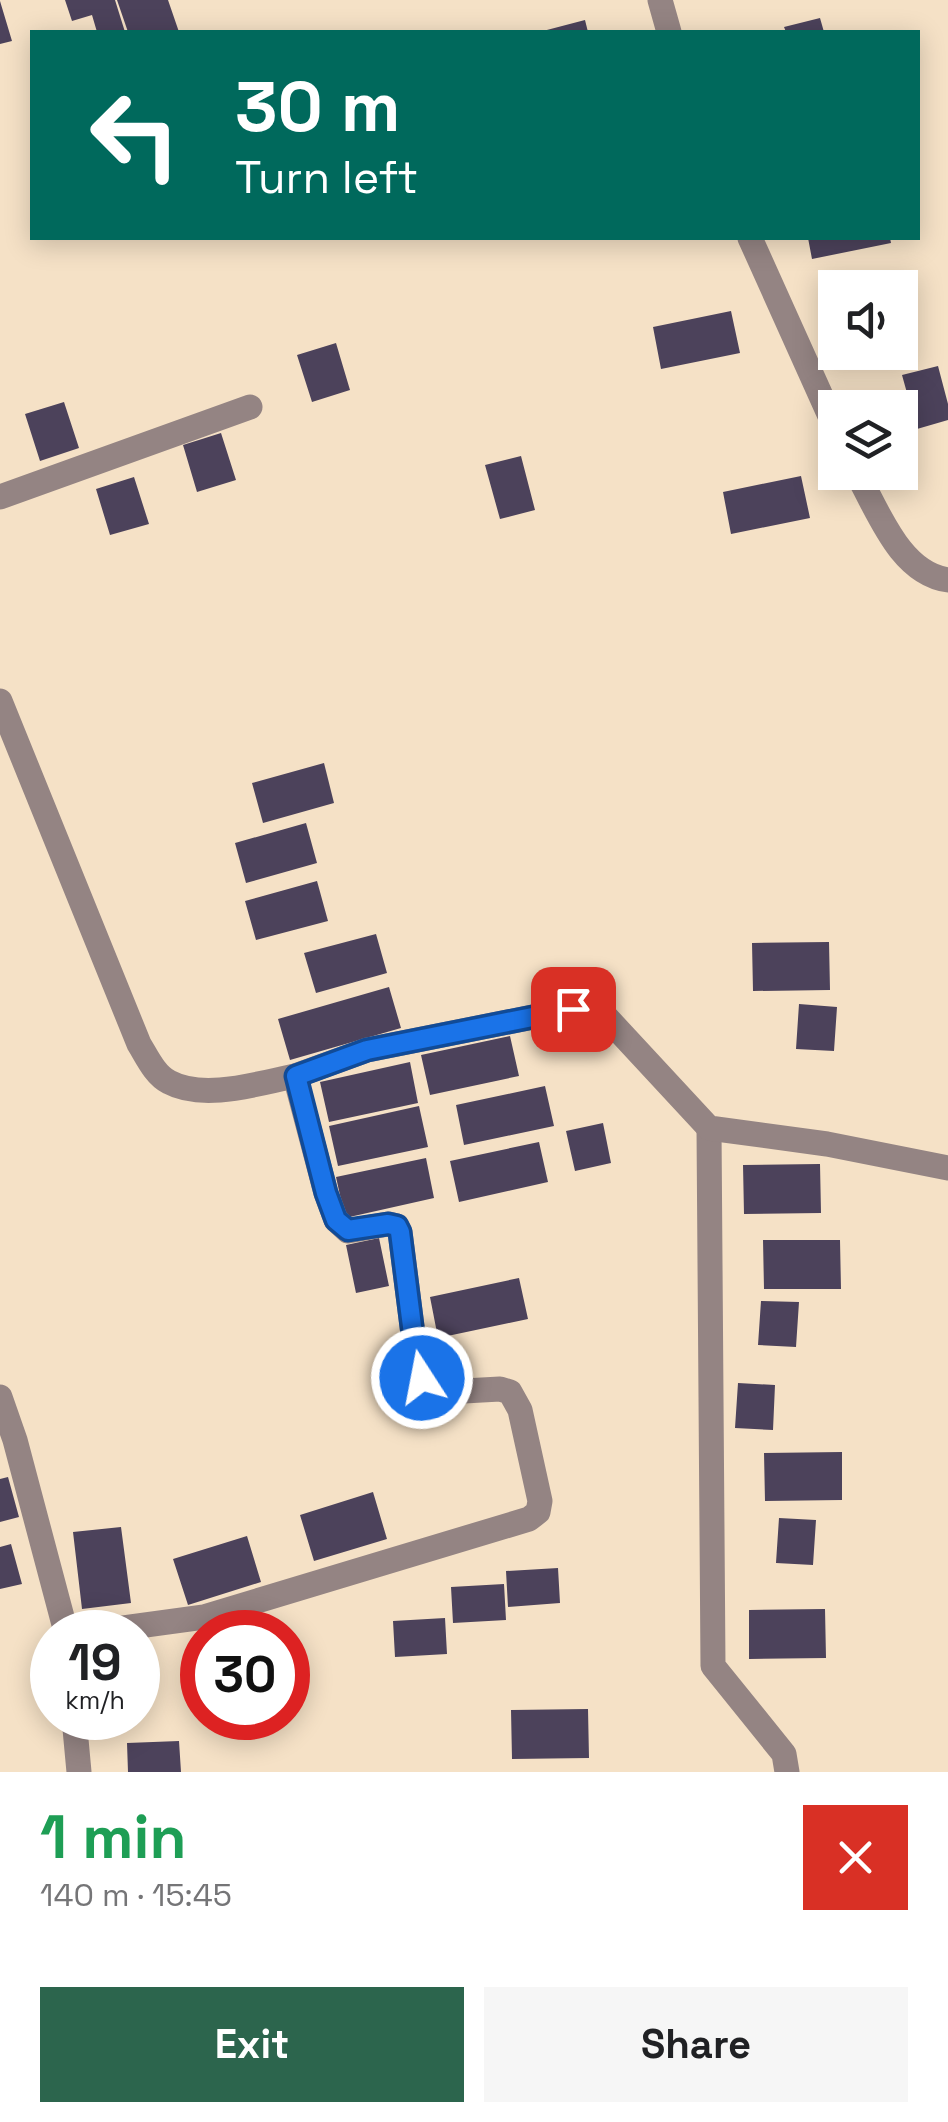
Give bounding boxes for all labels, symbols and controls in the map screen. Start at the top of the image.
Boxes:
text: 30 m [235,62,400,151]
icon: left [70,70,200,200]
text: Turn left [235,149,418,206]
map controls [818,270,918,490]
button: sound [818,270,918,370]
button: layers [818,390,918,490]
pin [531,967,616,1052]
icon: arrive [546,982,601,1037]
position arrow [370,1326,474,1430]
speed limit sign: 30 [180,1610,310,1740]
text: 19 [68,1631,122,1695]
text: km/h [65,1684,125,1716]
text: 1 min [40,1799,187,1876]
button: close [803,1805,908,1910]
text: 140 m · 15:45 [40,1875,232,1915]
button: Exit [40,1987,464,2102]
button: Share [484,1987,908,2102]

